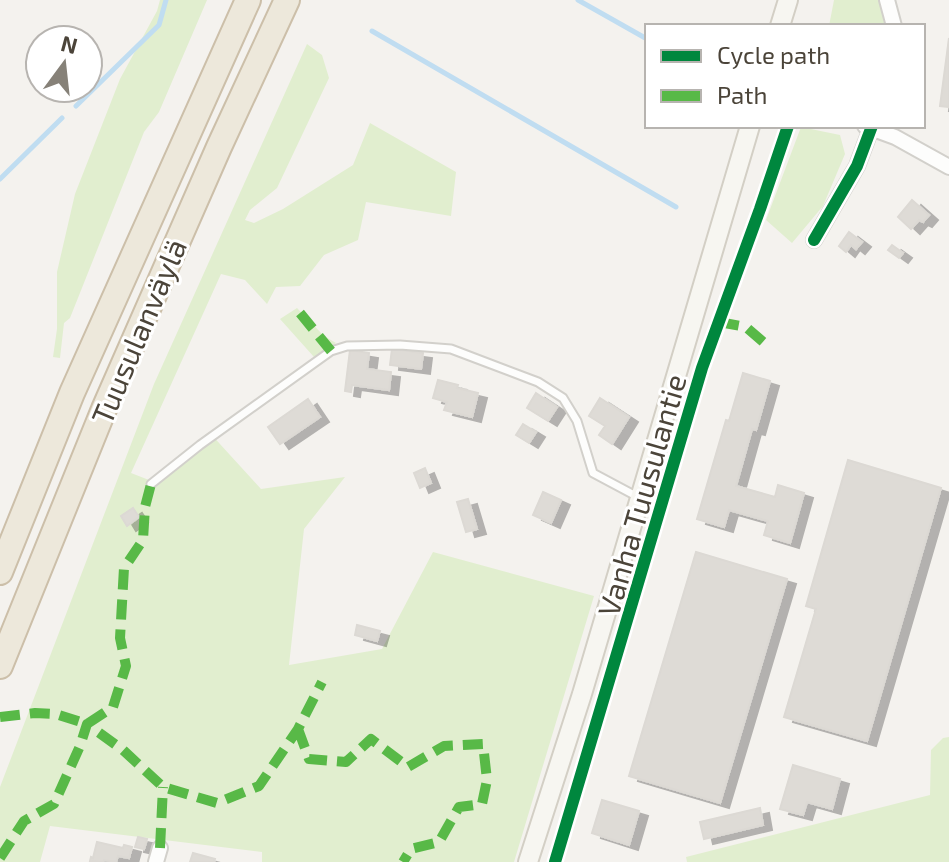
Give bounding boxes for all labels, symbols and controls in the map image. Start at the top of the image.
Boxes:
north arrow [24,24,104,104]
legend [645,24,925,128]
text: N [58,29,80,58]
text: Cycle path [717,40,830,69]
text: Path [717,80,767,109]
street label: Tuusulanväylä [83,233,193,429]
street label: Vanha Tuusulantie [589,370,693,620]

